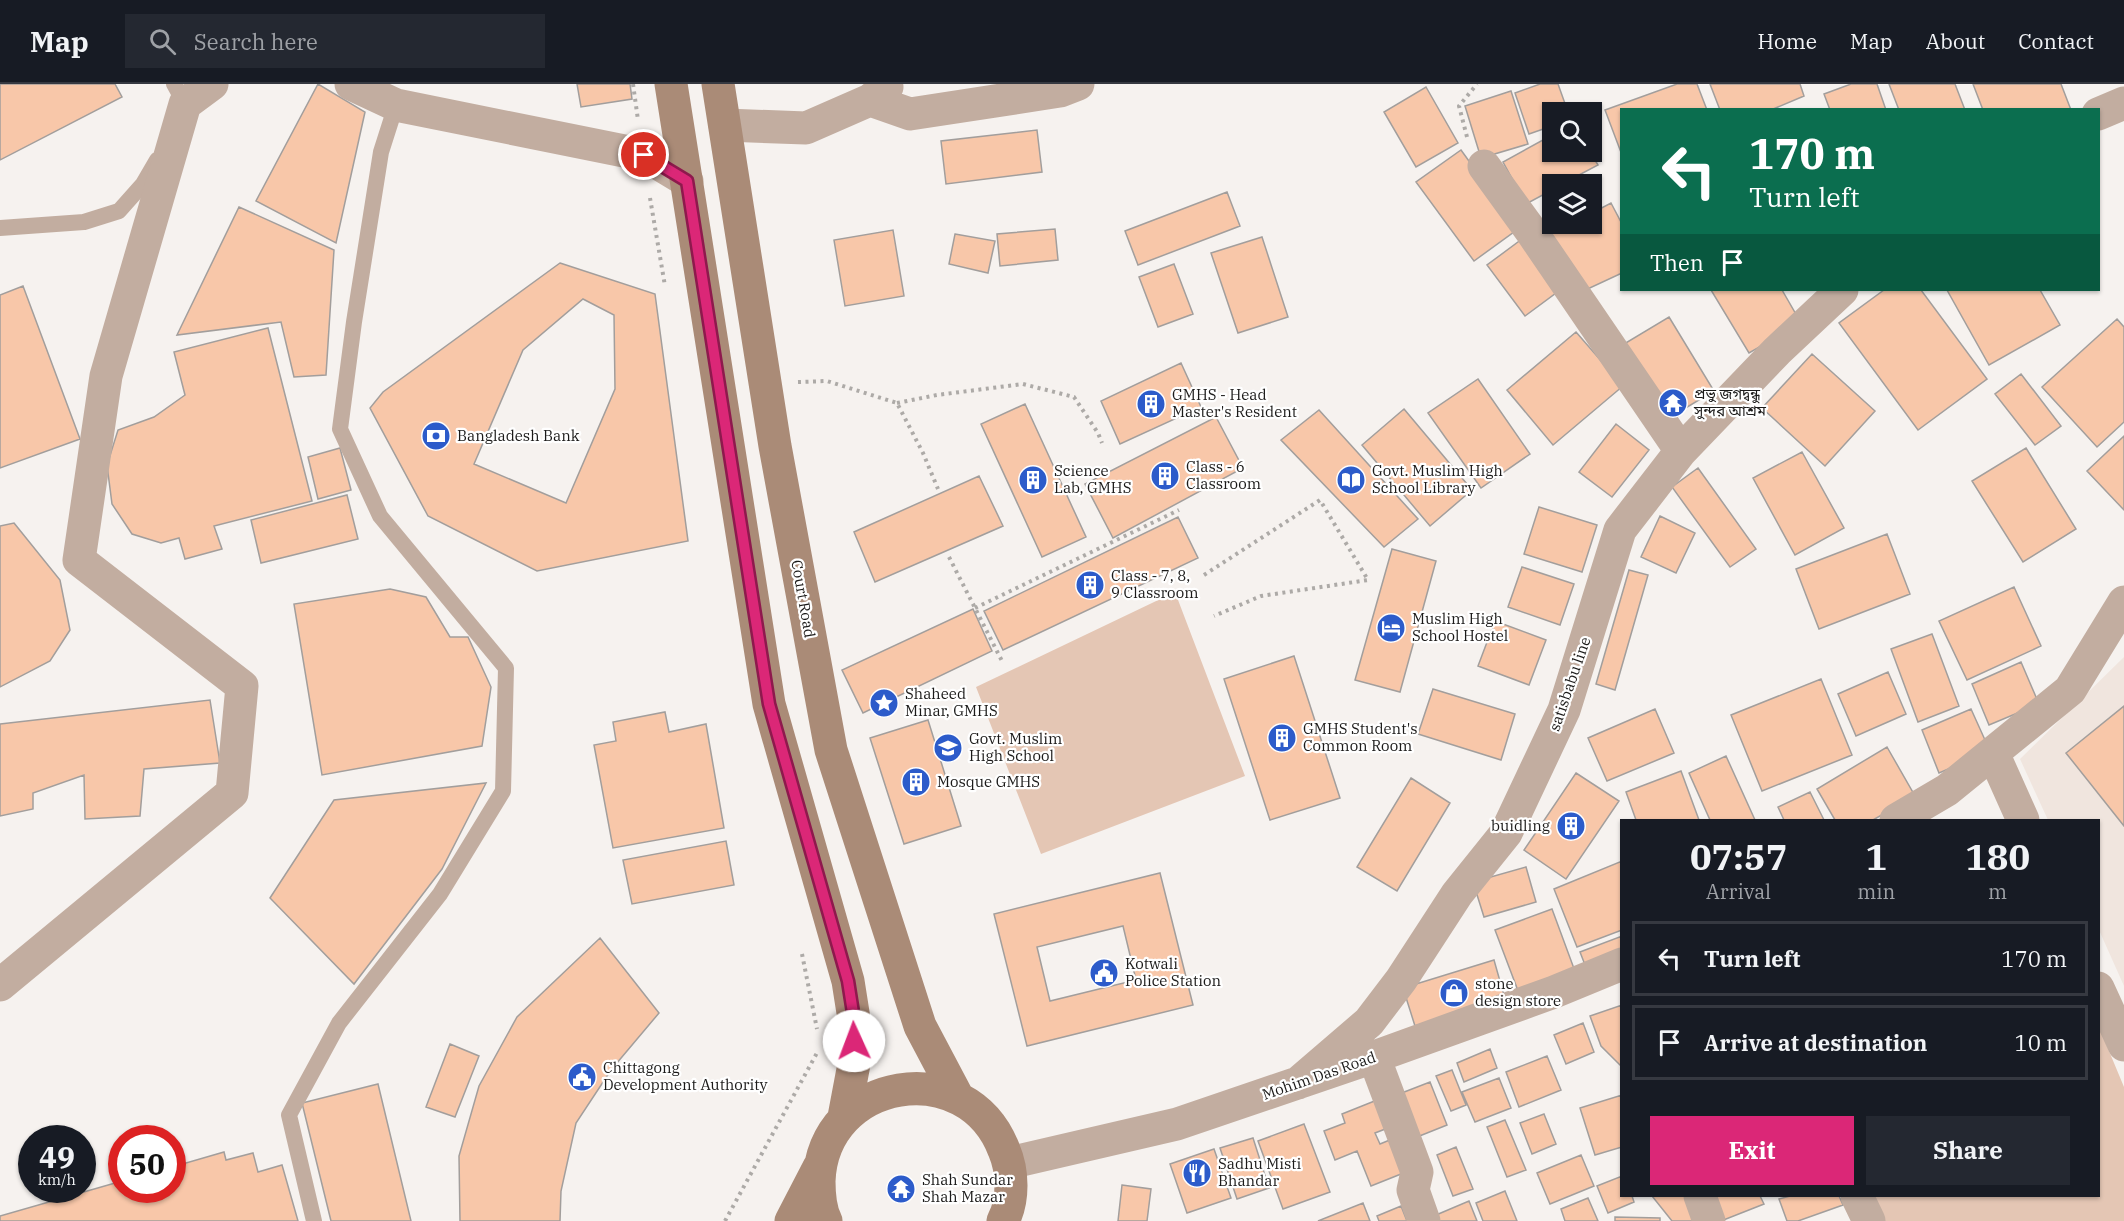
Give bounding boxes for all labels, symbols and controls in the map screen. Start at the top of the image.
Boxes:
search box [125,14,545,68]
text: Map [30,23,89,60]
icon: search [146,25,179,58]
text: Search here [194,27,318,56]
text: Home [1757,27,1817,55]
text: Map [1850,27,1893,55]
text: About [1926,27,1985,55]
text: Contact [2018,27,2094,55]
map controls [1542,102,1602,234]
button: search [1542,102,1602,162]
text: 170 m [1749,126,1875,181]
pin [618,129,669,180]
icon: left [1650,132,1728,210]
icon: arrive [627,138,660,171]
button: layers [1542,174,1602,234]
text: Turn left [1749,179,1860,214]
icon: arrive [1716,246,1749,279]
text: Then [1650,248,1704,277]
place label: প্রভু জগদ্বন্ধু সুন্দর আশ্রম [1693,384,1767,420]
place label: GMHS - Head Master's Resident [1172,385,1297,421]
temple icon: প্রভু জগদ্বন্ধু সুন্দর আশ্রম [1657,387,1689,419]
building icon: GMHS - Head Master's Resident [1135,388,1167,420]
bank icon: Bangladesh Bank [420,420,452,452]
place label: Bangladesh Bank [457,426,580,445]
place label: Class - 6 Classroom [1186,457,1261,493]
building icon: Class - 6 Classroom [1149,460,1181,492]
place label: Science Lab, GMHS [1054,461,1132,497]
place label: Govt. Muslim High School Library [1372,461,1503,497]
building icon: Science Lab, GMHS [1017,464,1049,496]
library icon: Govt. Muslim High School Library [1335,464,1367,496]
street label: Court Road [787,559,820,639]
place label: Class - 7, 8, 9 Classroom [1111,566,1198,602]
building icon: Class - 7, 8, 9 Classroom [1074,569,1106,601]
place label: Muslim High School Hostel [1412,609,1508,645]
hotel icon: Muslim High School Hostel [1375,612,1407,644]
street label: satisbabu line [1545,634,1595,733]
place label: Shaheed Minar, GMHS [905,684,998,720]
place icon: Shaheed Minar, GMHS [868,687,900,719]
place label: GMHS Student's Common Room [1303,719,1418,755]
building icon: GMHS Student's Common Room [1266,722,1298,754]
place label: Govt. Muslim High School [969,729,1062,765]
school or university icon: Govt. Muslim High School [932,732,964,764]
building icon: Mosque GMHS [900,766,932,798]
place label: Mosque GMHS [937,772,1040,791]
building icon: buidling [1555,810,1587,842]
place label: buidling [1491,816,1550,835]
text: 07:57 [1690,833,1787,880]
text: 1 [1865,833,1887,880]
text: 180 [1965,833,2030,880]
text: Arrival [1706,878,1771,905]
text: min [1857,878,1895,905]
text: m [1988,878,2007,905]
icon: left [1653,942,1686,975]
text: Turn left [1704,944,1800,973]
text: 170 m [2001,944,2067,973]
place label: Kotwali Police Station [1125,954,1222,990]
public building icon: Kotwali Police Station [1088,957,1120,989]
place label: stone design store [1475,974,1561,1010]
shop icon: stone design store [1438,977,1470,1009]
position arrow [822,1009,886,1073]
icon: arrive [1653,1026,1686,1059]
text: Arrive at destination [1704,1028,1927,1057]
text: 10 m [2015,1028,2067,1057]
street label: Mohim Das Road [1260,1047,1378,1104]
place label: Chittagong Development Authority [603,1058,767,1094]
public building icon: Chittagong Development Authority [566,1061,598,1093]
button: Exit [1650,1116,1854,1185]
button: Share [1866,1116,2070,1185]
speed limit sign: 50 [108,1125,186,1203]
text: 49 [39,1137,75,1176]
place label: Sadhu Misti Bhandar [1218,1154,1302,1190]
restaurant icon: Sadhu Misti Bhandar [1181,1157,1213,1189]
text: km/h [38,1170,76,1189]
place label: Shah Sundar Shah Mazar [922,1170,1013,1206]
temple icon: Shah Sundar Shah Mazar [885,1173,917,1205]

